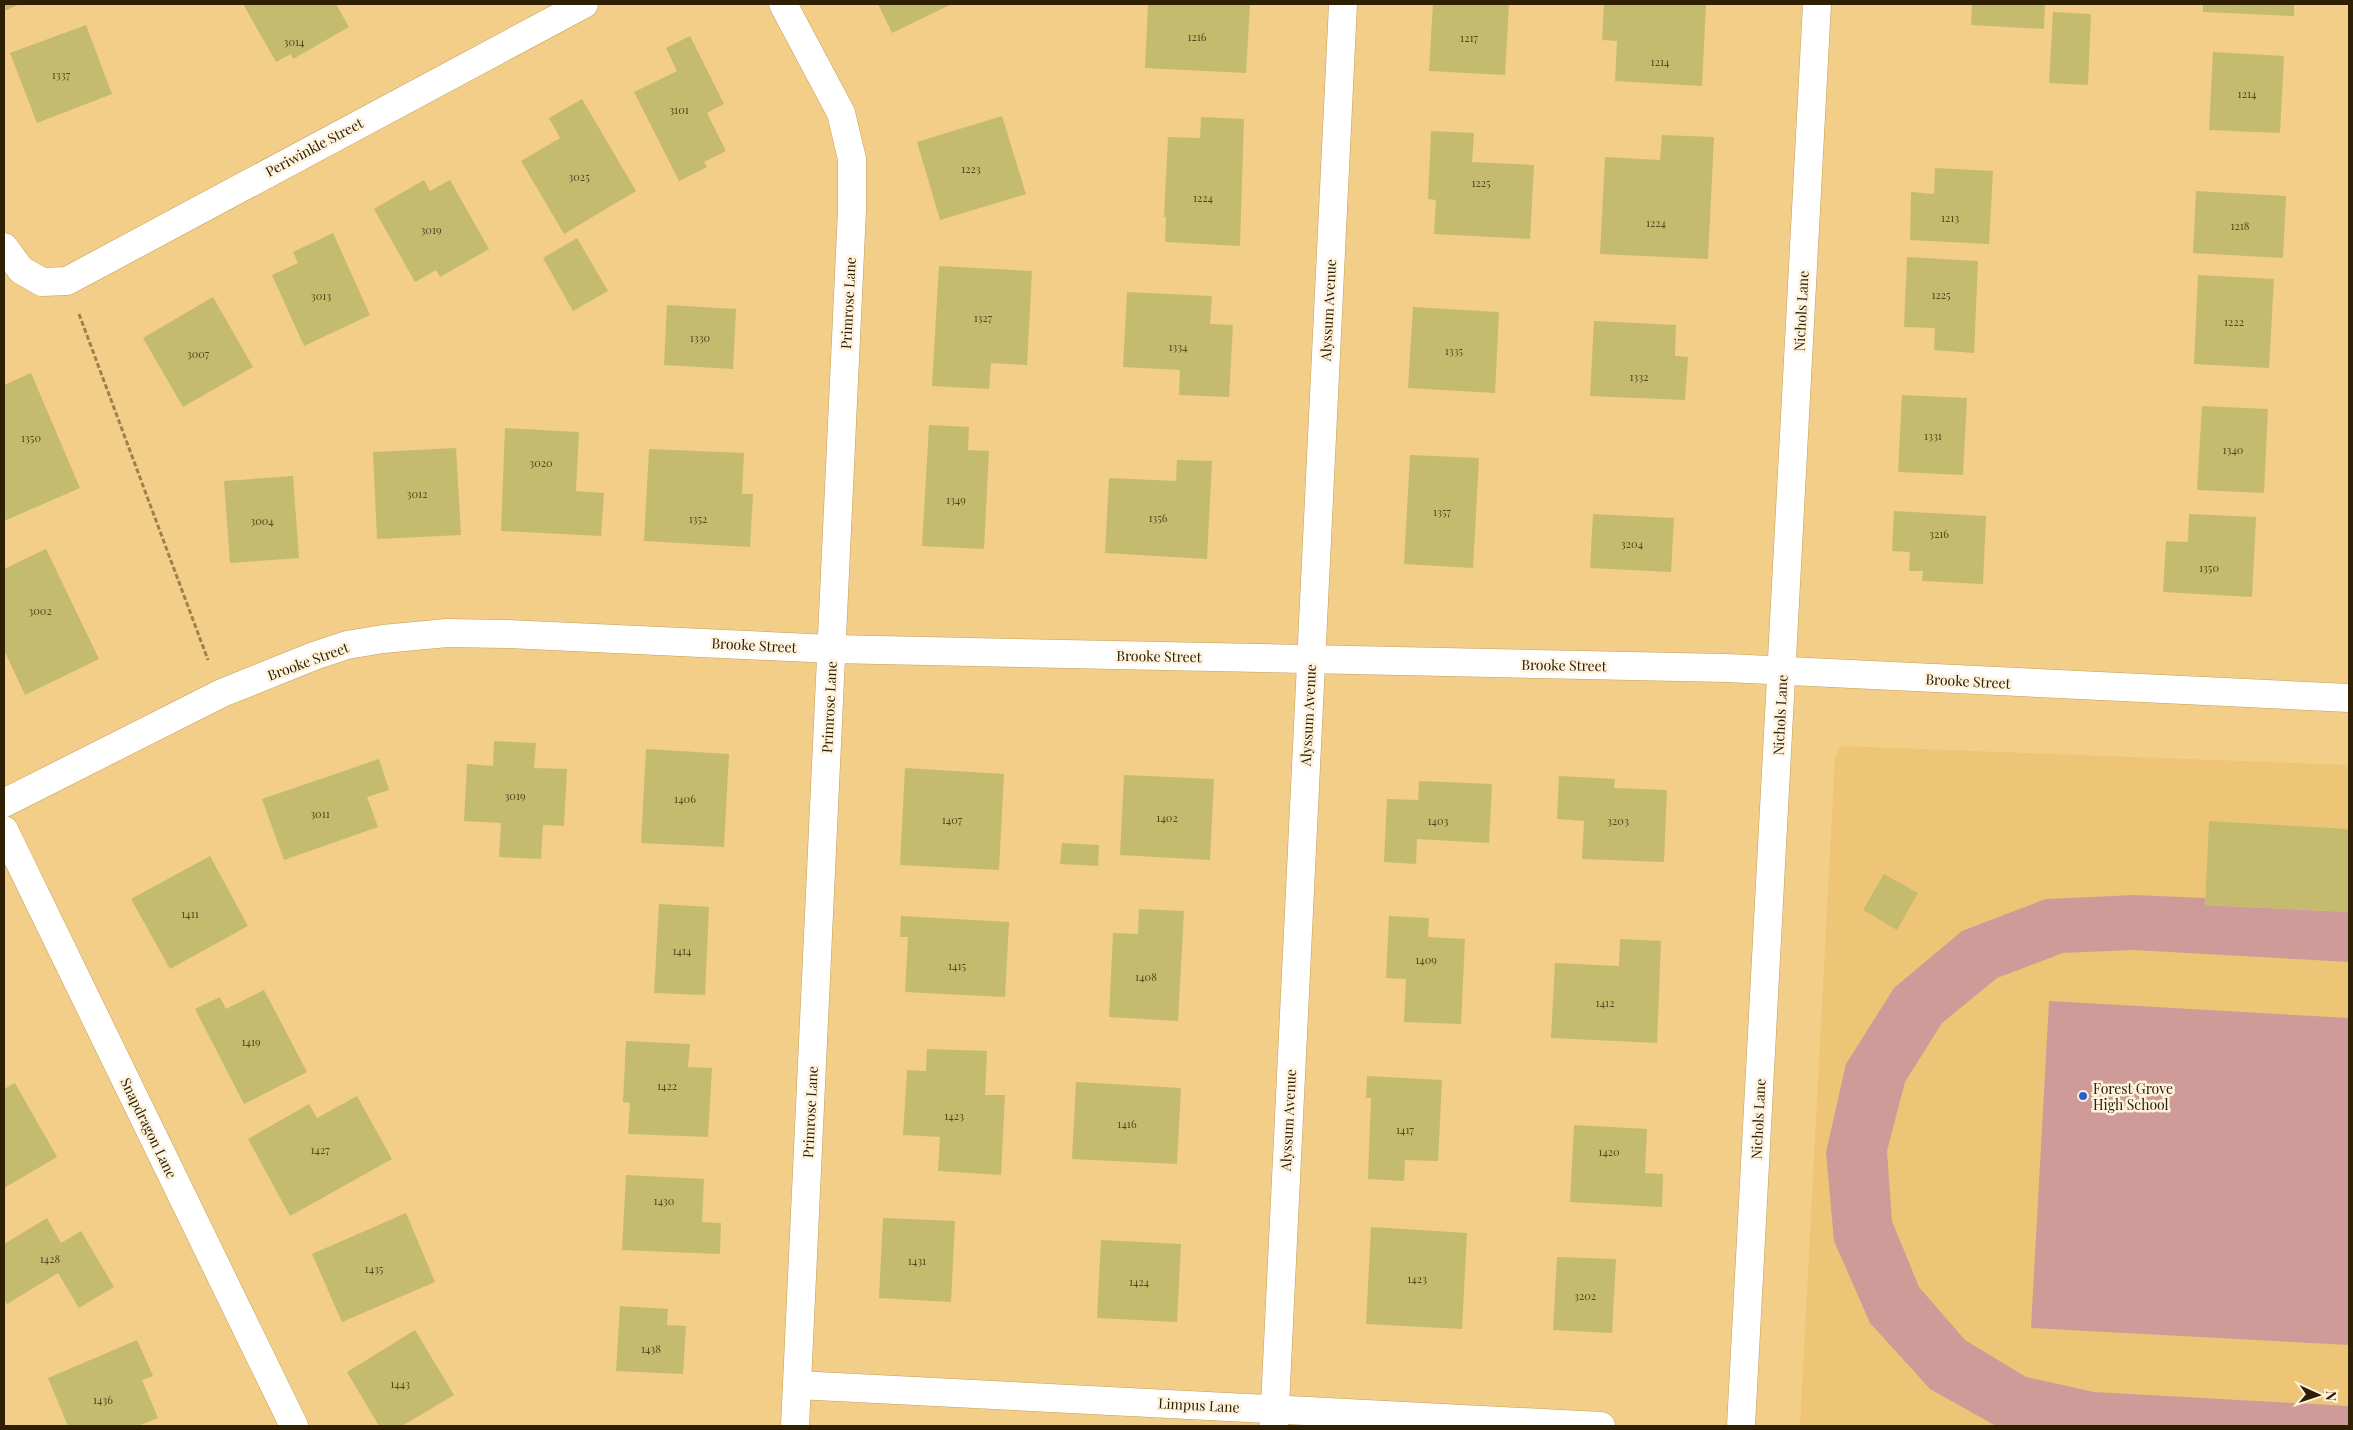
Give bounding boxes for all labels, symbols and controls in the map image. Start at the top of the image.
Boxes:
house number: 1216 [1187,29,1207,44]
house number: 1217 [1460,30,1478,45]
house number: 3014 [283,34,305,49]
house number: 1214 [1651,54,1670,69]
house number: 1337 [52,67,71,82]
house number: 1214 [2238,86,2257,101]
house number: 3101 [669,102,689,117]
street label: Periwinkle Street [262,113,367,181]
house number: 1223 [961,161,981,176]
house number: 3025 [568,169,590,184]
house number: 1225 [1471,175,1491,190]
house number: 1224 [1193,190,1214,205]
house number: 1213 [1941,210,1959,225]
house number: 1224 [1646,215,1667,230]
house number: 1218 [2230,218,2250,233]
house number: 3019 [420,222,442,237]
street label: Primrose Lane [836,257,860,349]
street label: Alyssum Avenue [1316,259,1340,362]
street label: Nichols Lane [1789,270,1813,352]
house number: 1225 [1931,287,1951,302]
house number: 3013 [311,288,331,303]
house number: 1327 [974,310,993,325]
house number: 1222 [2224,314,2244,329]
house number: 1330 [690,330,711,345]
house number: 1334 [1168,339,1188,354]
house number: 1335 [1445,343,1464,358]
house number: 3007 [187,346,210,361]
house number: 1332 [1629,369,1649,384]
house number: 1331 [1924,428,1942,443]
house number: 1350 [21,430,41,445]
house number: 1340 [2223,442,2244,457]
house number: 3020 [529,455,553,470]
house number: 3012 [407,486,427,501]
house number: 1349 [946,492,966,507]
house number: 1357 [1433,504,1451,519]
house number: 1356 [1148,510,1168,525]
house number: 1352 [689,511,707,526]
house number: 3004 [250,513,274,528]
house number: 3216 [1929,526,1949,541]
house number: 3204 [1621,536,1644,551]
house number: 1350 [2199,560,2219,575]
house number: 3002 [28,603,52,618]
street label: Brooke Street [711,633,798,657]
street label: Brooke Street [265,637,352,685]
street label: Brooke Street [1116,646,1203,666]
street label: Brooke Street [1521,655,1608,675]
street label: Primrose Lane [817,661,841,753]
street label: Alyssum Avenue [1296,664,1320,767]
street label: Brooke Street [1925,669,2012,693]
street label: Nichols Lane [1768,674,1792,756]
house number: 3019 [504,788,526,803]
house number: 1406 [674,791,696,806]
house number: 3011 [310,806,330,821]
house number: 1402 [1156,810,1178,825]
house number: 1407 [942,812,963,827]
house number: 1403 [1427,813,1449,828]
house number: 3203 [1607,813,1629,828]
house number: 1411 [181,906,199,921]
house number: 1414 [672,943,692,958]
house number: 1409 [1415,952,1437,967]
house number: 1415 [948,958,966,973]
house number: 1408 [1135,969,1157,984]
house number: 1412 [1596,995,1614,1010]
house number: 1419 [241,1034,261,1049]
street label: Primrose Lane [798,1066,822,1158]
street label: Alyssum Avenue [1276,1069,1300,1172]
street label: Snapdragon Lane [116,1075,182,1181]
house number: 1422 [657,1078,677,1093]
street label: Nichols Lane [1746,1078,1770,1160]
place label: Forest Grove High School [2093,1079,2173,1114]
marker: Forest Grove High School [2077,1090,2089,1102]
house number: 1423 [944,1108,964,1123]
house number: 1416 [1117,1116,1137,1131]
house number: 1417 [1396,1122,1415,1137]
house number: 1427 [310,1142,330,1157]
house number: 1420 [1598,1144,1620,1159]
house number: 1430 [654,1193,675,1208]
house number: 1428 [40,1251,61,1266]
house number: 1431 [908,1253,926,1268]
house number: 1435 [365,1261,384,1276]
house number: 1423 [1407,1271,1427,1286]
house number: 1424 [1129,1274,1150,1289]
house number: 3202 [1574,1288,1596,1303]
house number: 1438 [641,1341,661,1356]
north arrow [2293,1370,2343,1420]
house number: 1443 [390,1376,410,1391]
text: N [2322,1390,2341,1401]
house number: 1436 [93,1392,113,1407]
street label: Limpus Lane [1158,1393,1240,1417]

